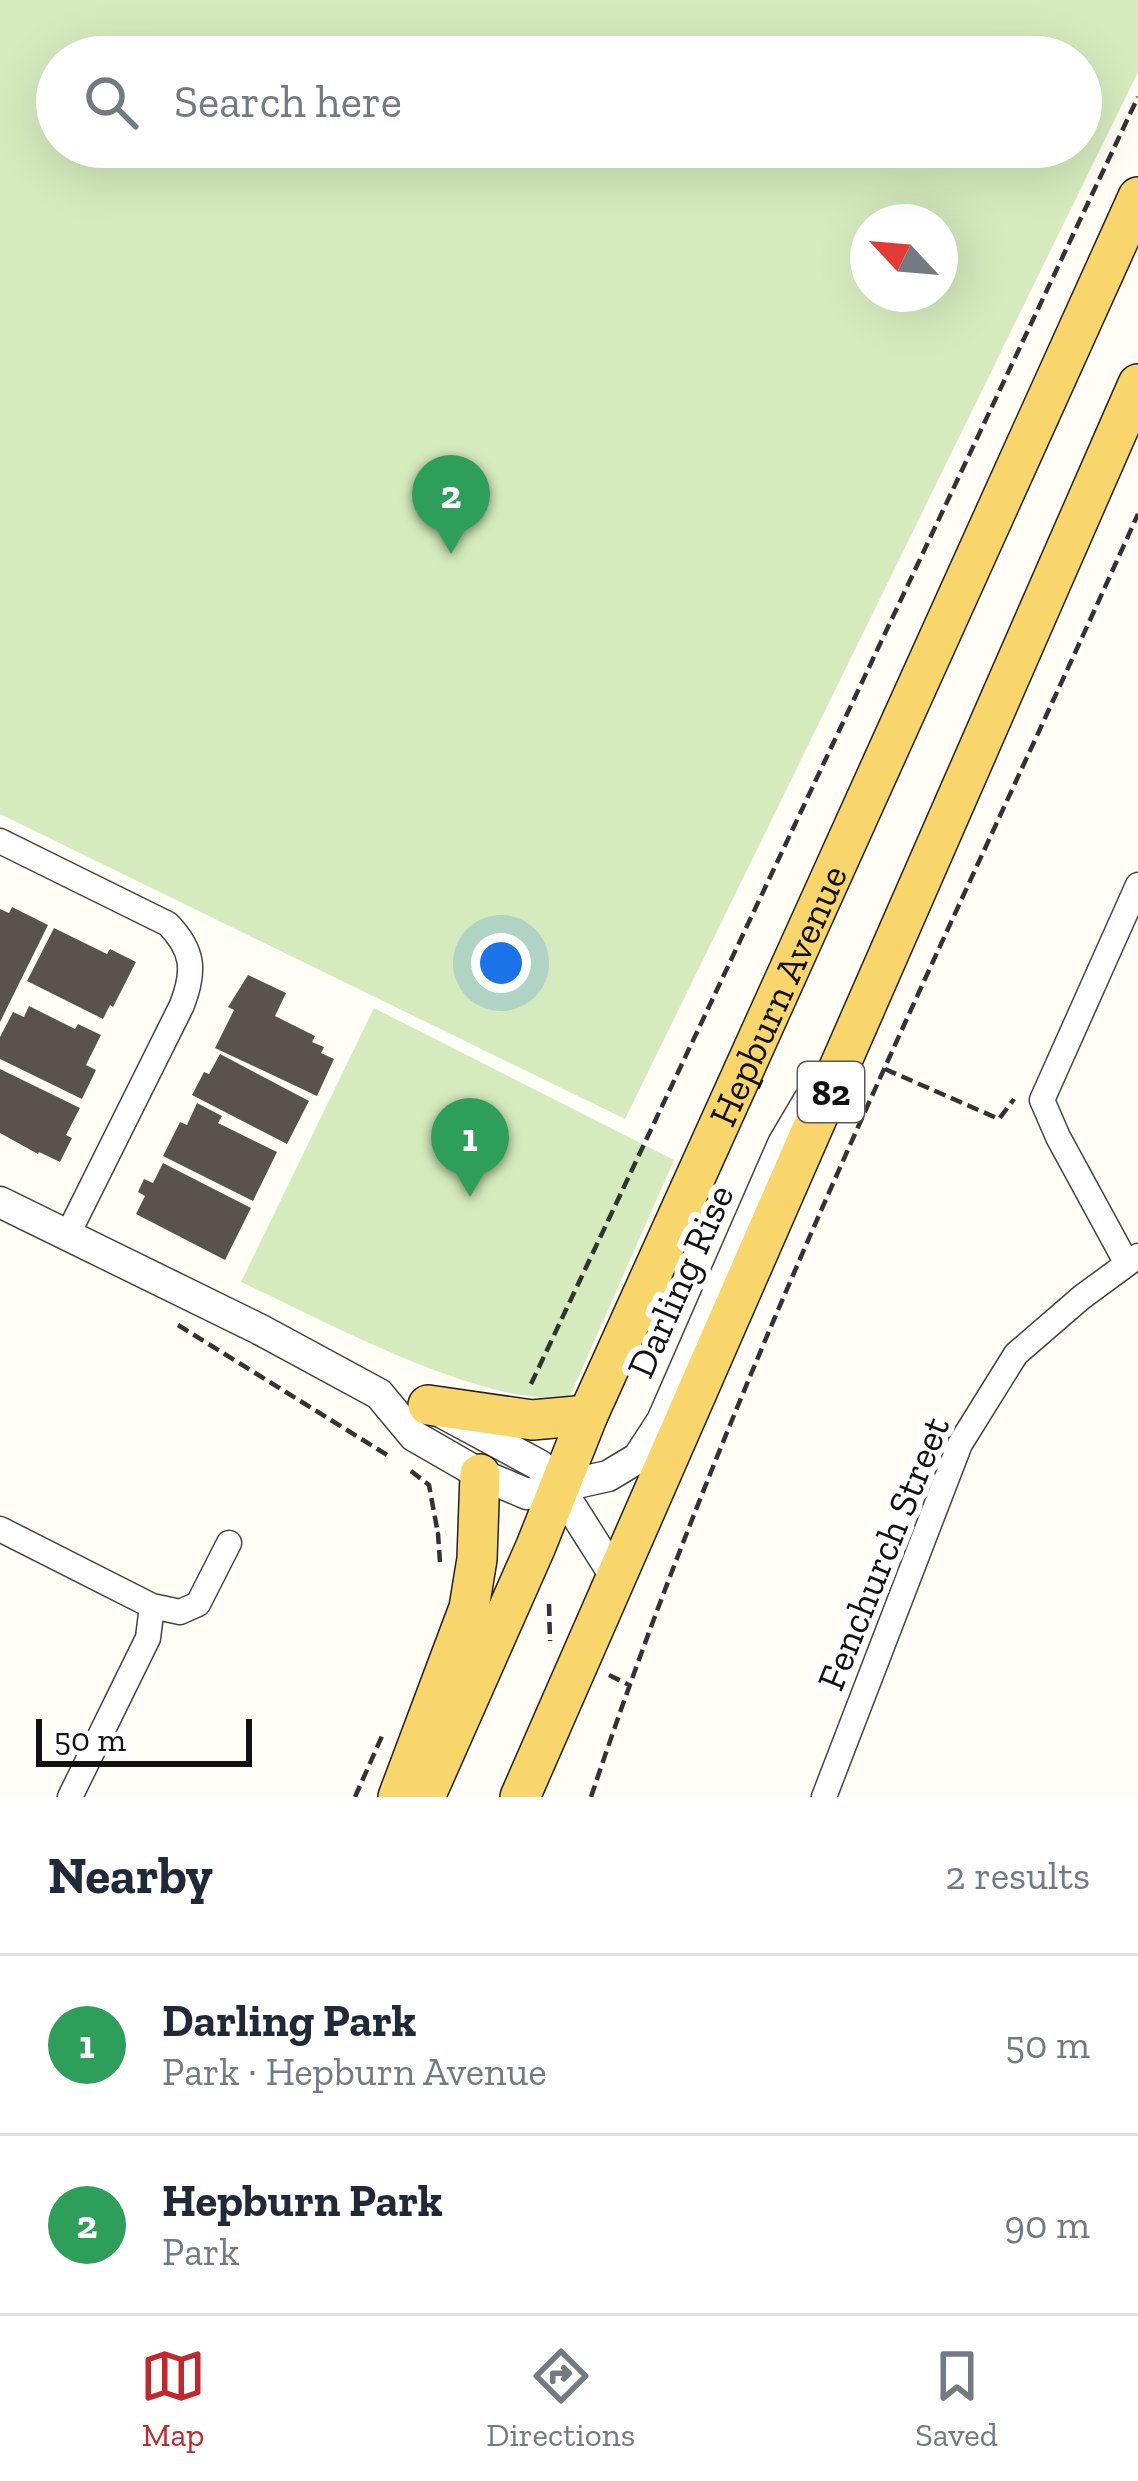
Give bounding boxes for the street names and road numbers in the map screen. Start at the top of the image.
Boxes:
street label: Hepburn Avenue [698,857,857,1133]
road number: 82 [798,1062,864,1122]
street label: Darling Rise [617,1177,743,1385]
street label: Fenchurch Street [807,1409,959,1697]

